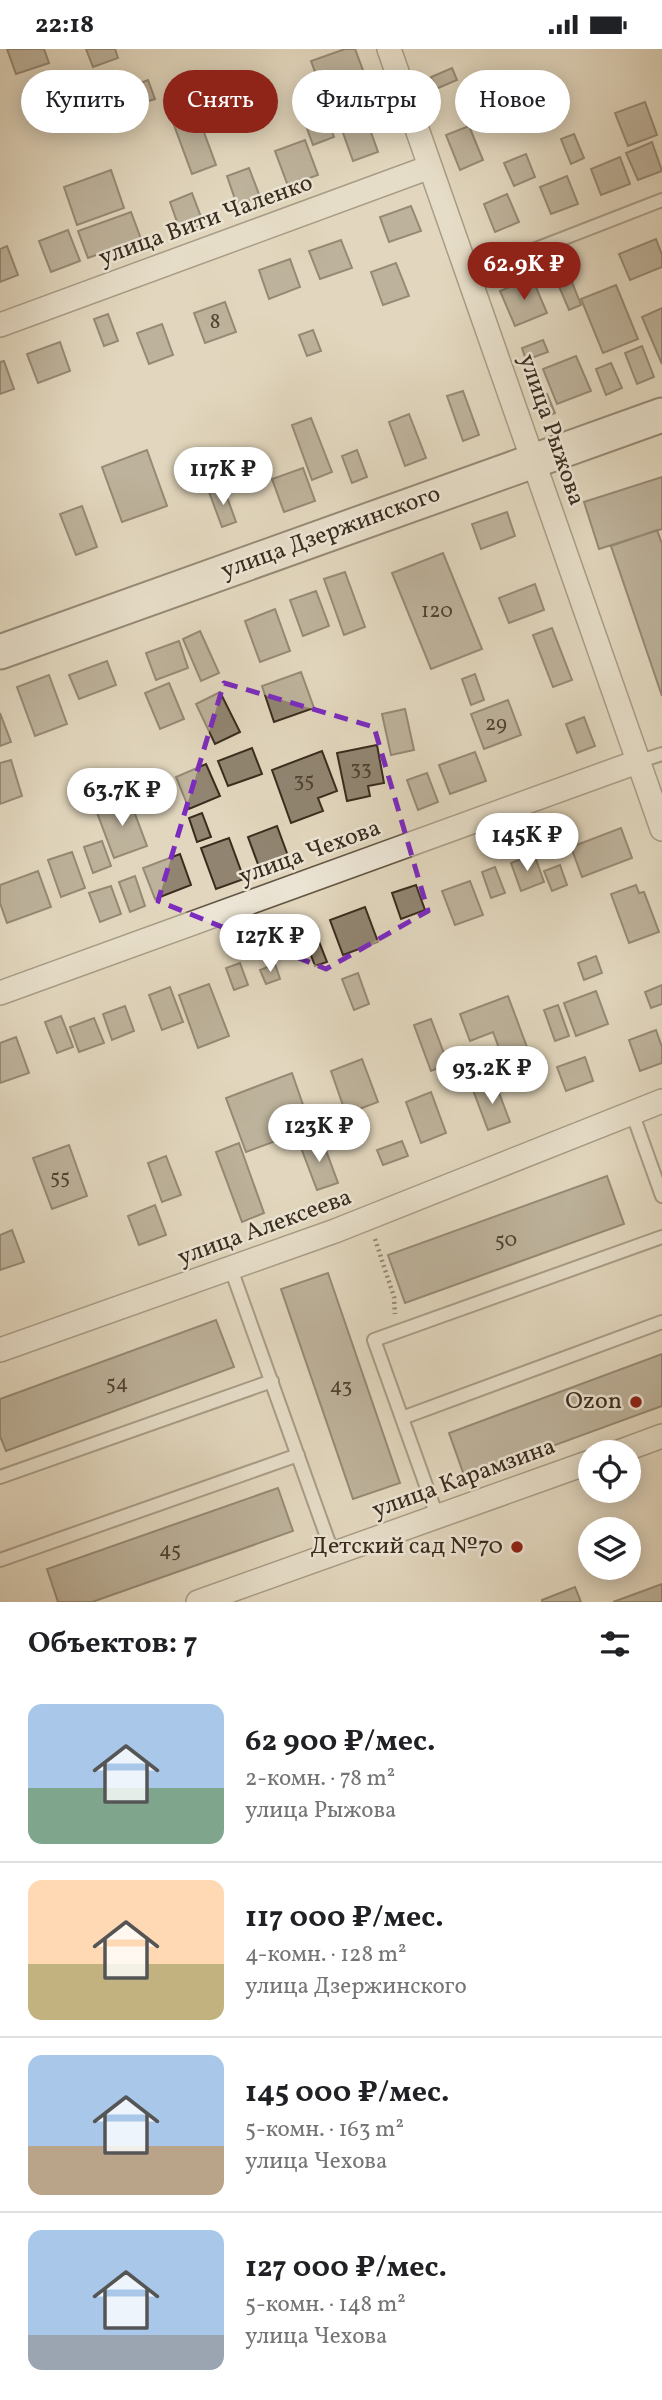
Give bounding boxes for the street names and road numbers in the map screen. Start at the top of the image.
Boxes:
street label: улица Вити Чаленко [94,166,318,276]
street label: улица Рыжова [509,350,593,510]
street label: улица Дзержинского [217,477,445,589]
street label: улица Чехова [234,812,386,894]
street label: улица Алексеева [173,1181,357,1275]
street label: улица Карамзина [368,1430,560,1528]

